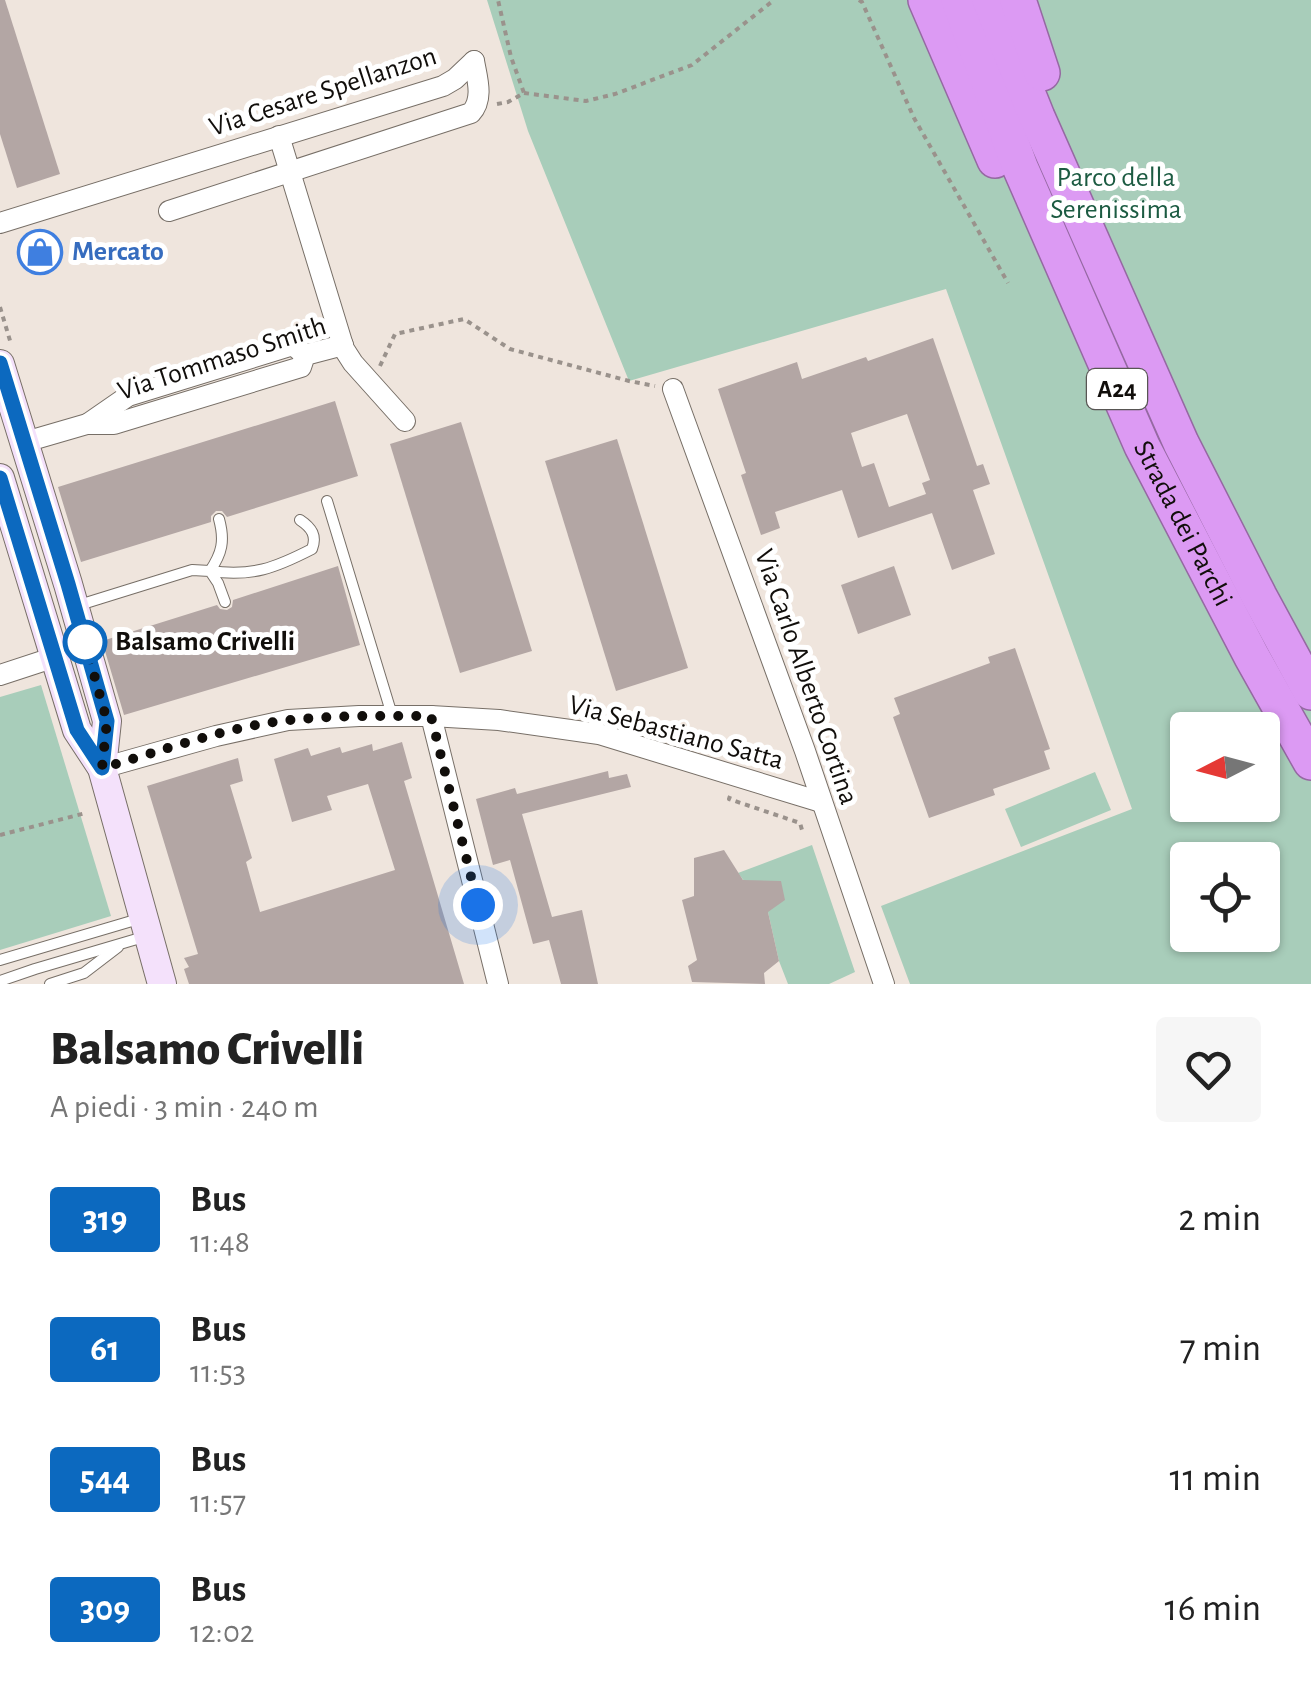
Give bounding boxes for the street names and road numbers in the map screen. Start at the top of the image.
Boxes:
street label: Via Cesare Spellanzon [206,42,440,142]
street label: Via Tommaso Smith [114,312,330,406]
road number: A24 [1087,369,1147,409]
street label: Strada dei Parchi [1128,436,1237,611]
street label: Via Carlo Alberto Cortina [749,546,863,808]
street label: Via Sebastiano Satta [566,691,786,775]

